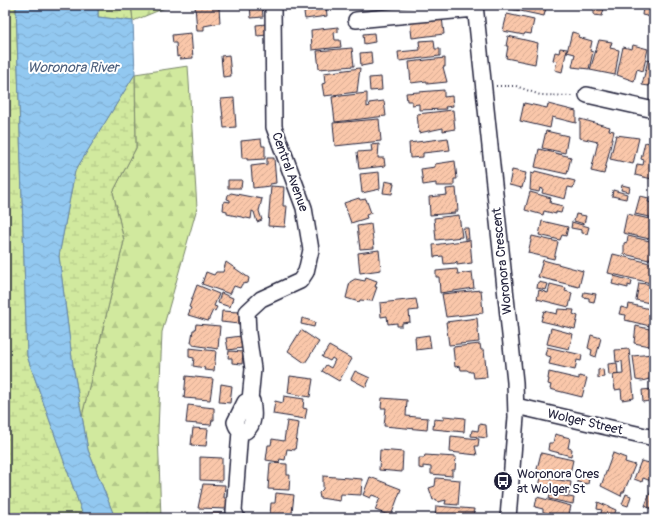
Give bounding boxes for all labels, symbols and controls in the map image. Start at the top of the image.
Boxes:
water label: Woronora River [27,59,121,76]
street label: Central Avenue [268,130,312,214]
street label: Woronora Crescent [488,206,516,315]
street label: Wolger Street [546,406,625,439]
place label: Woronora Cres at Wolger St [517,466,599,497]
bus stop icon: Woronora Cres at Wolger St [492,470,514,492]

